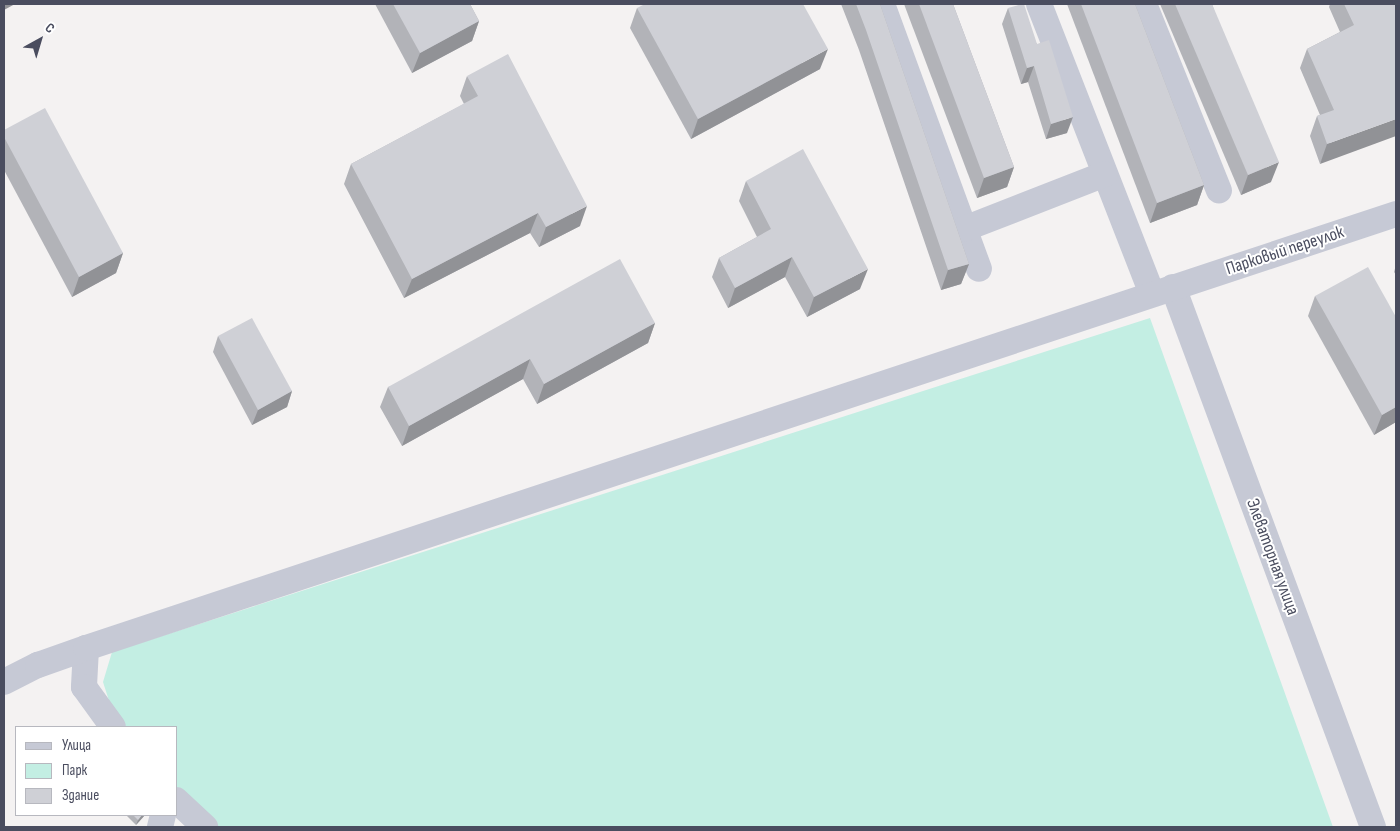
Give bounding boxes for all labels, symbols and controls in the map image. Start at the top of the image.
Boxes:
north arrow [15,15,65,65]
text: С [42,19,58,37]
street label: Парковый переулок [1223,222,1347,280]
street label: Элеваторная улица [1241,496,1303,618]
legend [15,726,178,816]
text: Улица [62,736,91,755]
text: Парк [62,761,87,780]
text: Здание [62,786,99,805]

